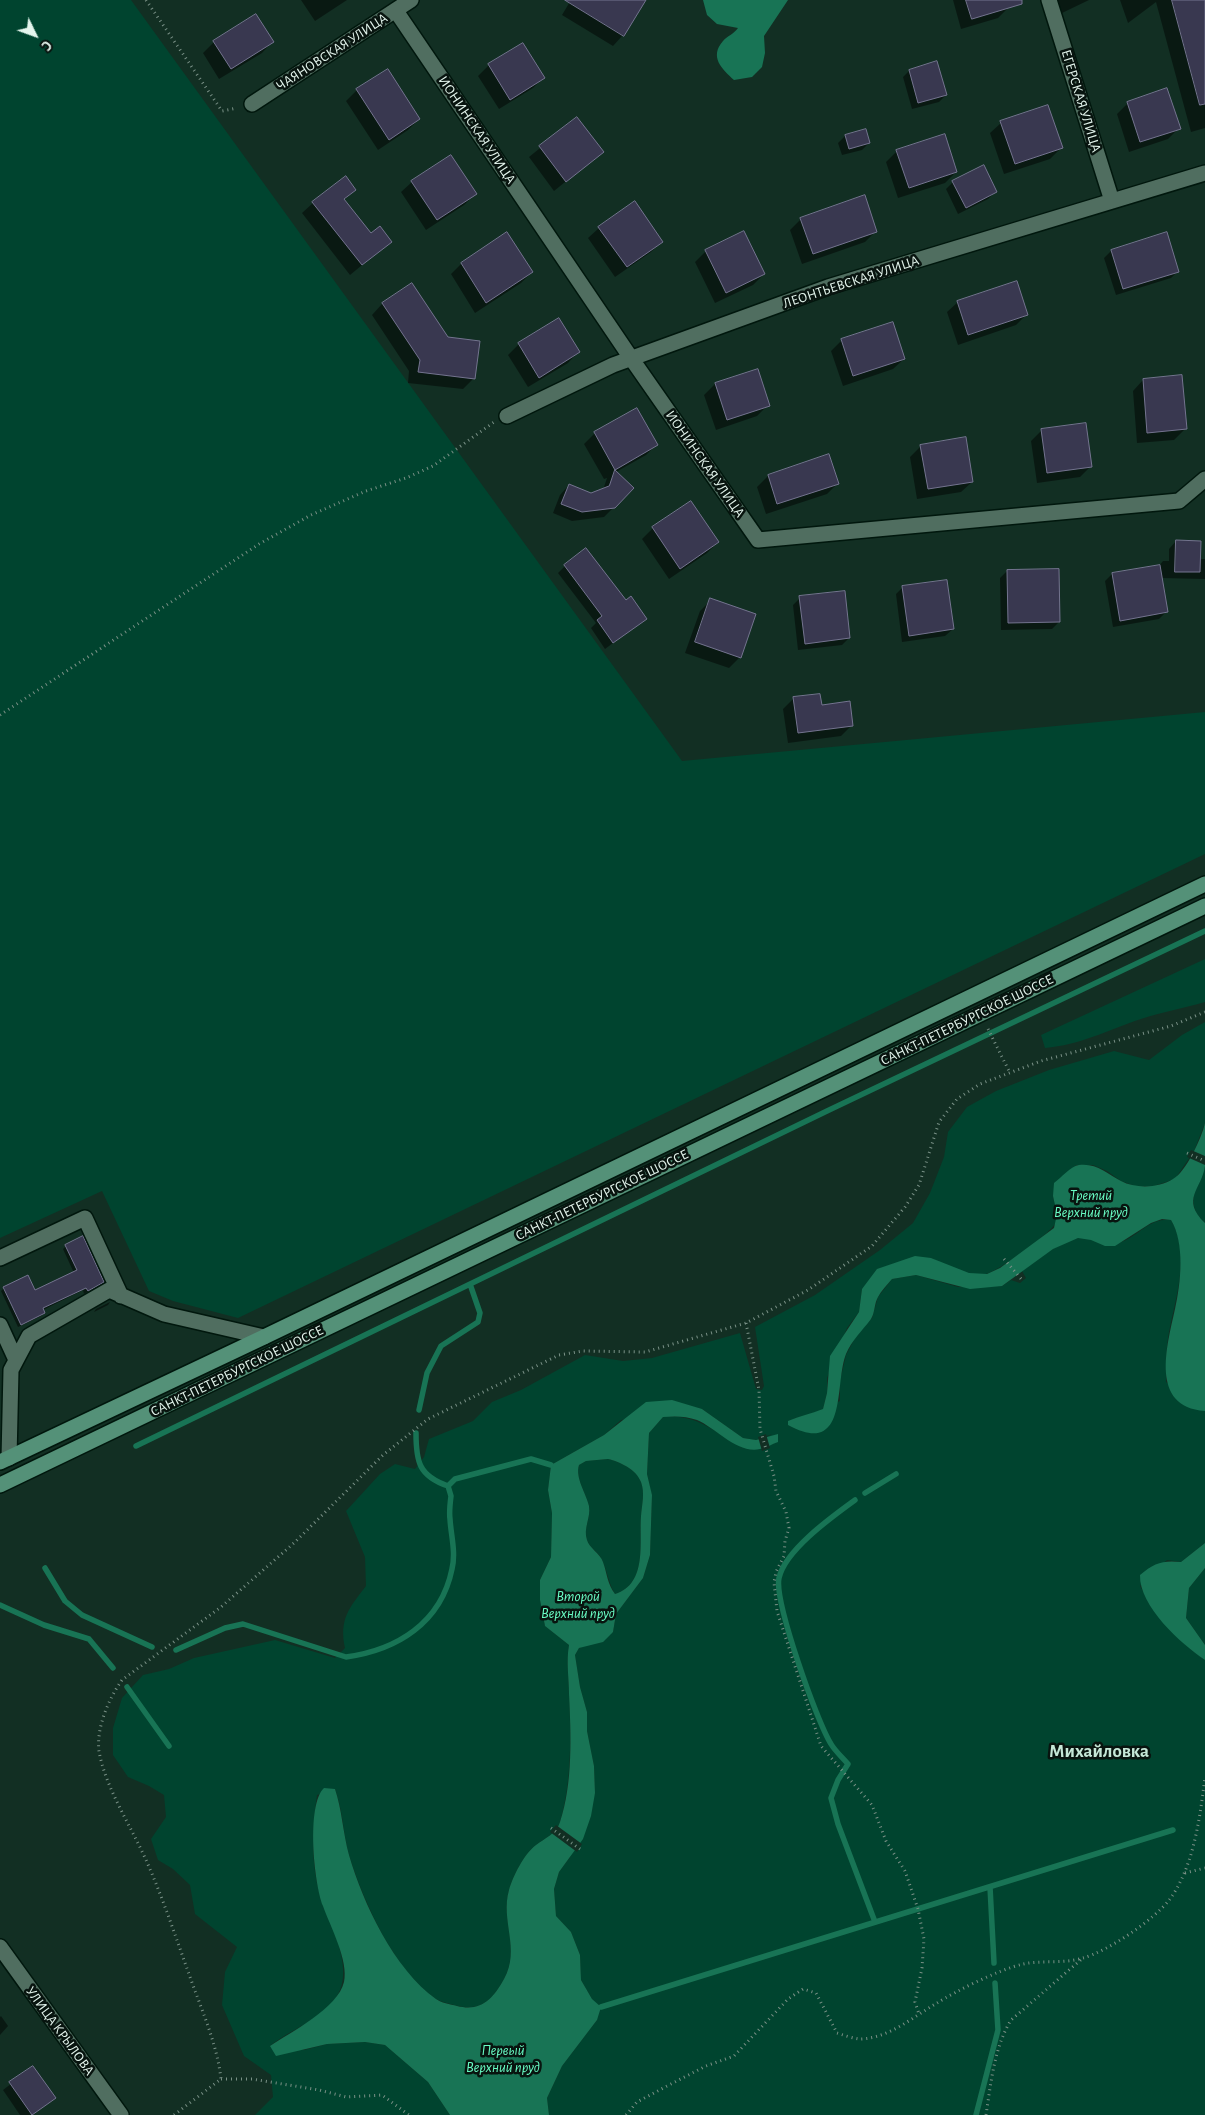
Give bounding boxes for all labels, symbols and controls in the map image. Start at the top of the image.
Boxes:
north arrow [10,10,60,60]
street label: ЧАЯНОВСКАЯ УЛИЦА [273,10,391,94]
text: С [38,37,54,53]
street label: ЕГЕРСКАЯ УЛИЦА [1057,48,1105,154]
street label: ИОНИНСКАЯ УЛИЦА [435,73,519,187]
street label: ЛЕОНТЬЕВСКАЯ УЛИЦА [781,252,921,312]
street label: ИОНИНСКАЯ УЛИЦА [662,407,748,521]
street label: САНКТ-ПЕТЕРБУРГСКОЕ ШОССЕ [878,971,1056,1069]
street label: САНКТ-ПЕТЕРБУРГСКОЕ ШОССЕ [513,1146,691,1244]
water label: Третий Верхний пруд [1054,1186,1128,1221]
street label: САНКТ-ПЕТЕРБУРГСКОЕ ШОССЕ [148,1322,326,1420]
water label: Второй Верхний пруд [541,1587,615,1622]
district label: Михайловка [1049,1740,1149,1762]
street label: УЛИЦА КРЫЛОВА [22,1983,98,2079]
water label: Первый Верхний пруд [466,2041,540,2076]

